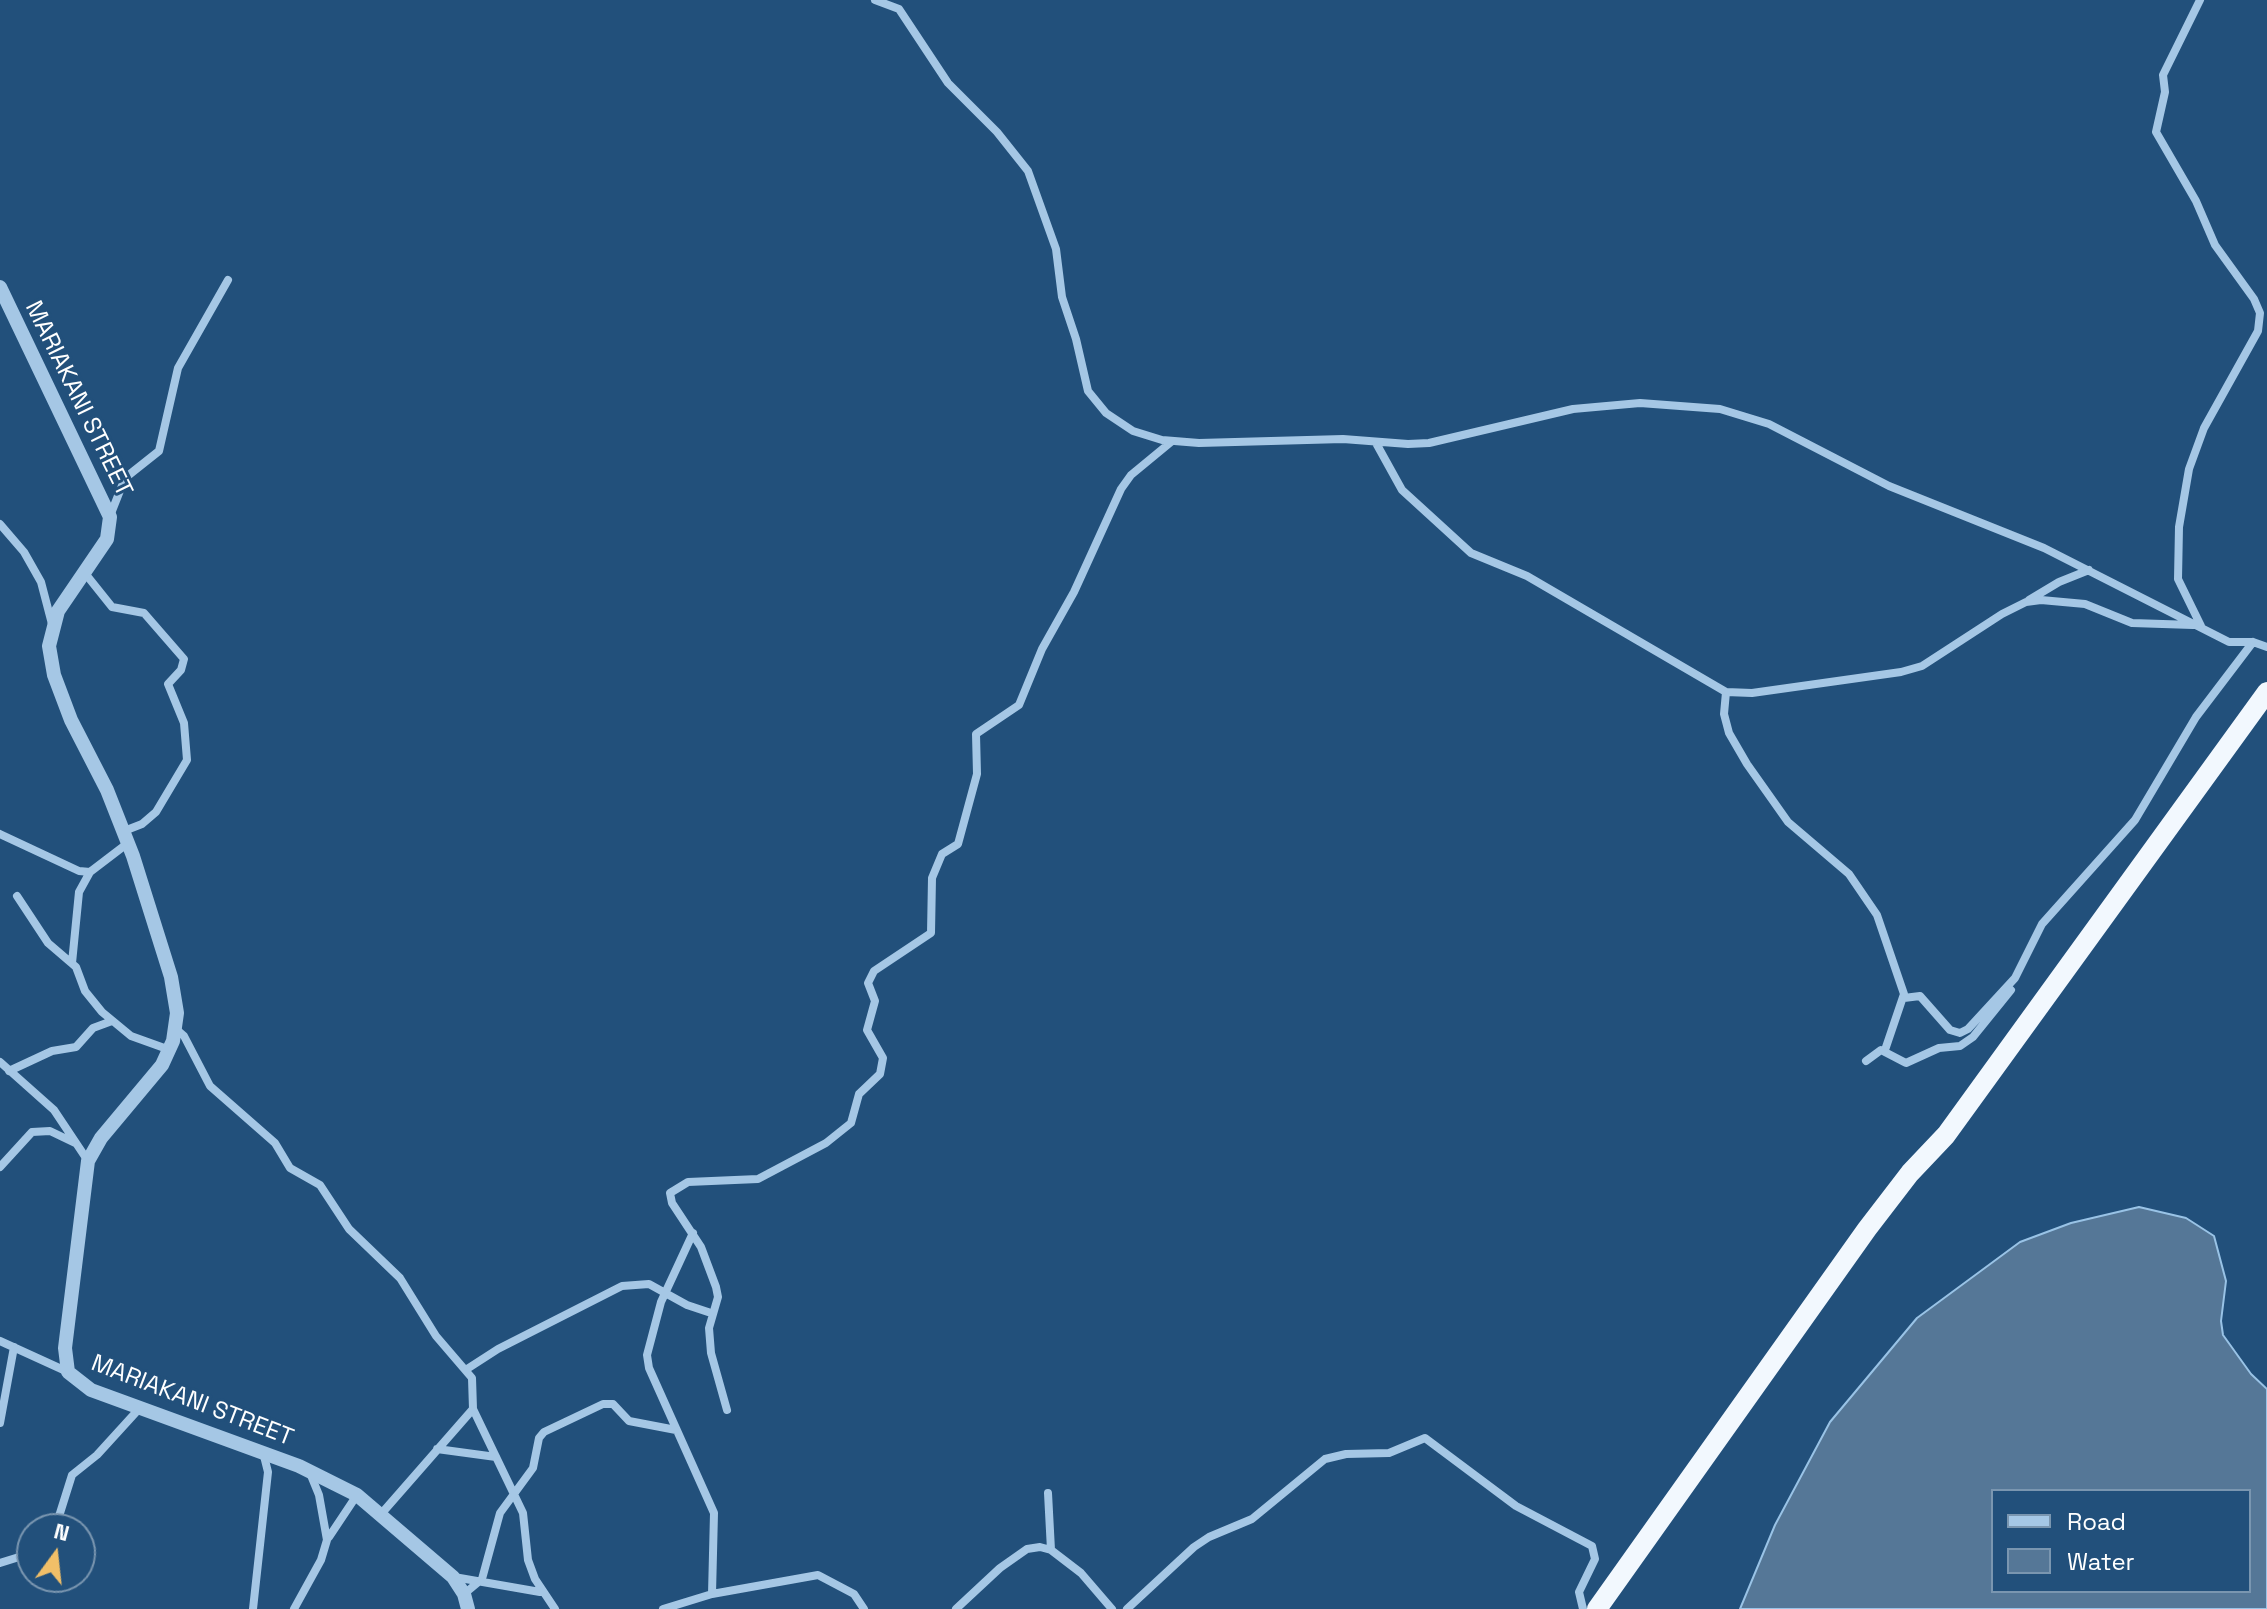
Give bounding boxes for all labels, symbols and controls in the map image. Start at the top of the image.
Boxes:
street label: MARIAKANI STREET [18,296,138,502]
street label: MARIAKANI STREET [87,1349,297,1453]
legend [1991,1489,2251,1593]
text: Road [2067,1506,2126,1537]
north arrow [16,1513,96,1593]
text: N [51,1516,72,1547]
text: Water [2067,1546,2135,1577]

